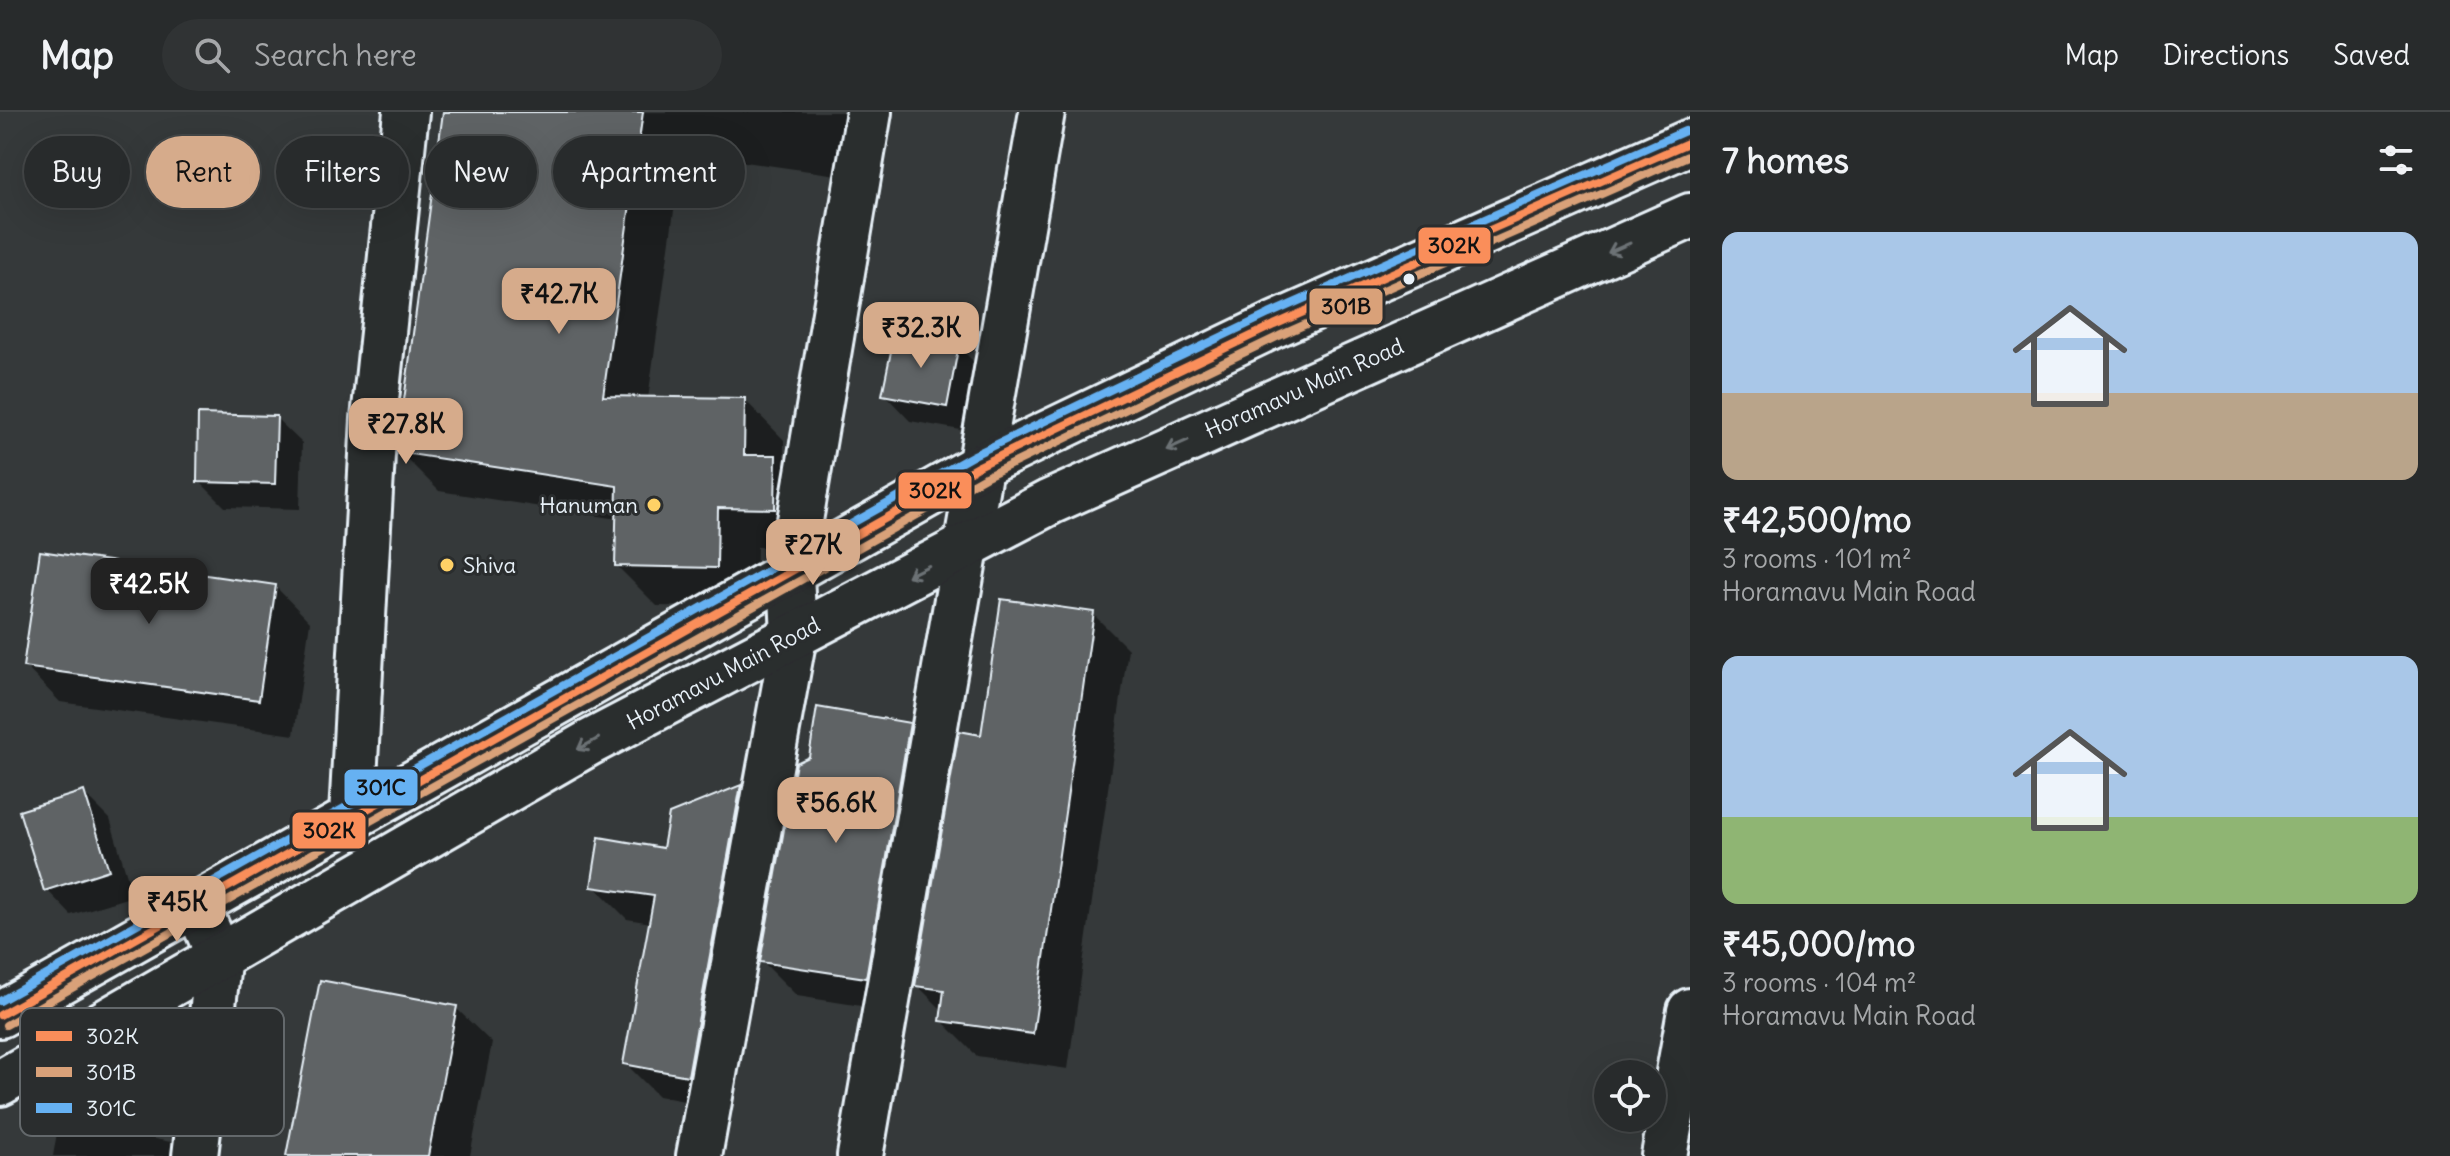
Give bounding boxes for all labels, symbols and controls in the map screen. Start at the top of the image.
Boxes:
search box [162,19,722,91]
text: Map [40,32,114,79]
icon: search [190,33,234,77]
text: Search here [254,36,417,74]
text: Map [2064,37,2119,73]
text: Directions [2163,37,2289,73]
text: Saved [2333,37,2410,73]
chip: Buy [24,136,130,208]
chip: Rent [146,136,260,208]
chip: Filters [276,136,409,208]
chip: New [425,136,537,208]
chip: Apartment [553,136,745,208]
icon: filters [2374,138,2418,182]
text: 7 homes [1722,139,1849,182]
line badge: 302K [1417,226,1492,265]
text: 302K [1428,231,1481,259]
one-way arrow [1607,241,1632,256]
pin: ₹42.7K [494,268,624,336]
unlabelled marker [1401,271,1417,287]
text: ₹42.7K [520,277,598,310]
icon: home [1998,284,2142,428]
line badge: 301B [1308,287,1384,326]
text: 301B [1321,292,1371,320]
pin: ₹32.3K [856,302,986,370]
text: ₹32.3K [881,311,961,344]
street label: Horamavu Main Road [1200,331,1408,444]
pin: ₹27.8K [341,398,471,466]
text: ₹27.8K [367,407,445,440]
one-way arrow [1165,439,1190,454]
line badge: 302K [897,471,973,510]
text: 302K [909,476,962,504]
place label: Hanuman [540,491,638,519]
marker: Hanuman [645,496,663,514]
text: ₹42,500/mo [1722,498,1912,541]
pin: ₹27K [766,519,860,587]
text: ₹27K [784,528,842,561]
text: 3 rooms · 101 m² [1722,542,1912,575]
place label: Shiva [463,551,516,579]
marker: Shiva [438,556,456,574]
pin: ₹42.5K [84,558,214,626]
one-way arrow [907,564,931,580]
text: ₹42.5K [109,567,189,600]
text: Horamavu Main Road [1722,575,1976,608]
street label: Horamavu Main Road [622,610,824,736]
icon: home [1998,708,2142,852]
one-way arrow [577,736,601,752]
line badge: 301C [343,768,419,807]
text: 301C [356,773,407,801]
pin: ₹56.6K [771,777,901,845]
text: ₹56.6K [795,786,877,819]
line badge: 302K [291,811,367,850]
text: 302K [303,816,356,844]
pin: ₹45K [130,876,224,944]
text: ₹45K [147,885,207,918]
text: ₹45,000/mo [1722,922,1915,965]
text: 3 rooms · 104 m² [1722,966,1917,999]
text: Horamavu Main Road [1722,999,1976,1032]
legend [20,1008,284,1136]
text: 302K [86,1022,139,1050]
text: 301B [86,1058,136,1086]
map controls [1594,1060,1666,1132]
button: locate [1594,1060,1666,1132]
text: 301C [86,1094,136,1122]

